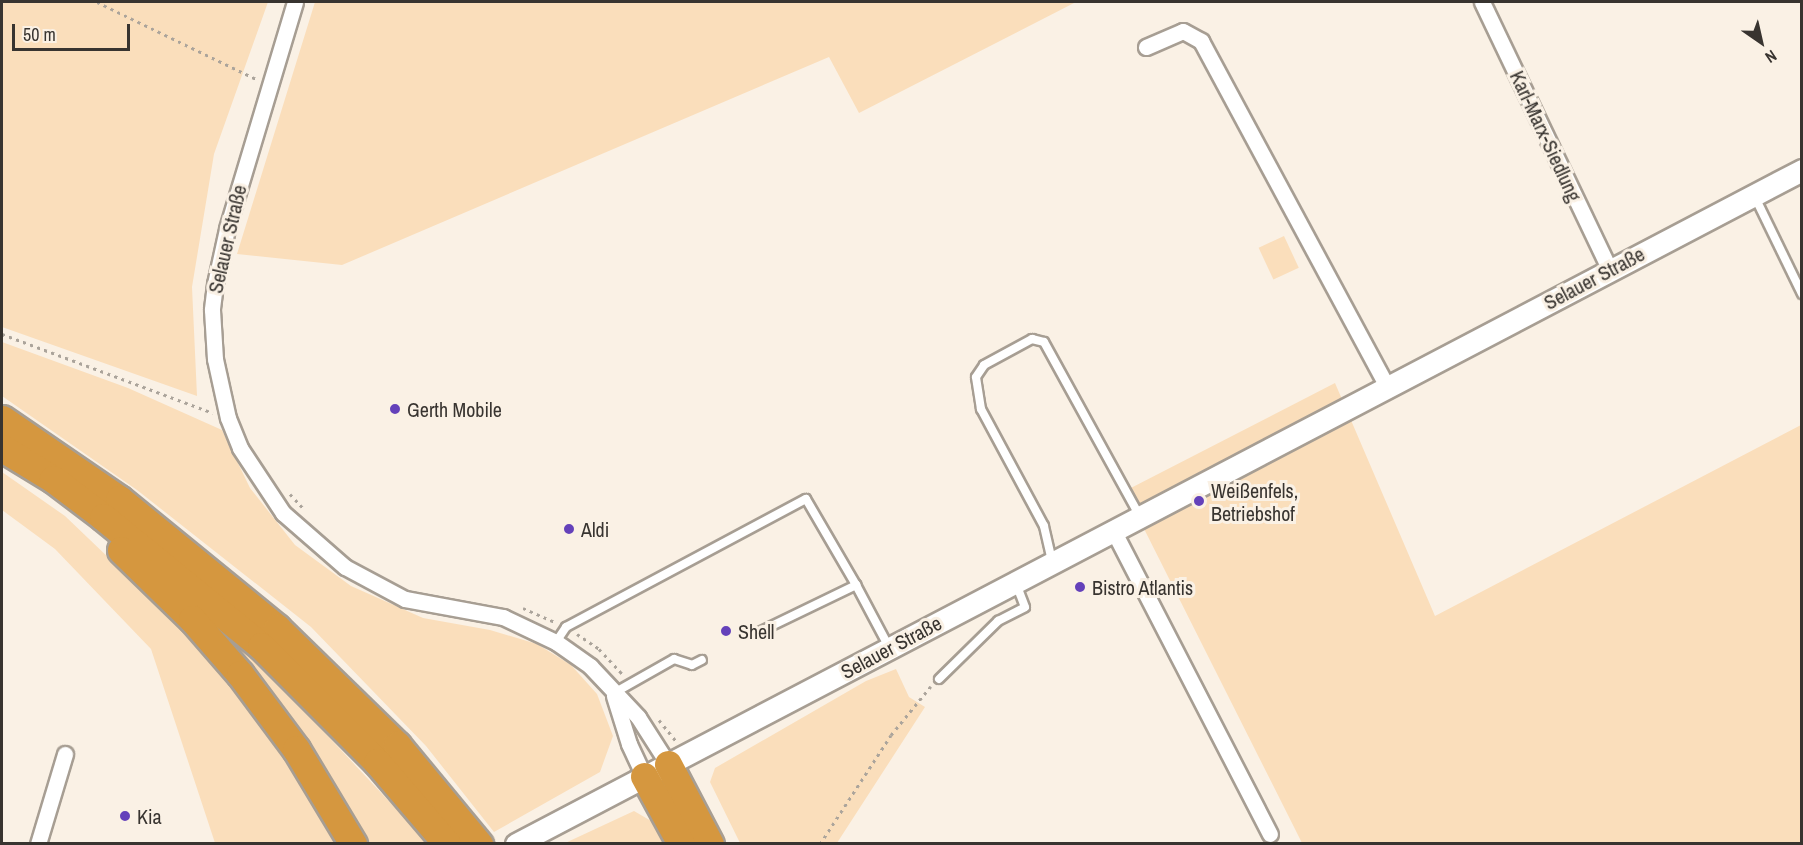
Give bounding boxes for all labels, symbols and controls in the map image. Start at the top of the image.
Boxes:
scale bar [15,12,134,50]
north arrow [1731,12,1791,72]
text: 50 m [23,22,56,47]
text: N [1761,45,1781,69]
street label: Karl-Marx-Siedlung [1505,67,1587,205]
street label: Selauer Straße [203,183,251,295]
street label: Selauer Straße [1540,242,1648,314]
place label: Gerth Mobile [407,397,502,421]
marker: Gerth Mobile [388,402,402,416]
place label: Weißenfels, Betriebshof [1211,478,1298,525]
marker: Weißenfels, Betriebshof [1192,494,1206,508]
place label: Aldi [581,517,609,541]
marker: Aldi [562,522,576,536]
place label: Bistro Atlantis [1092,575,1194,599]
marker: Bistro Atlantis [1073,580,1087,594]
street label: Selauer Straße [837,611,945,683]
place label: Shell [738,619,774,643]
marker: Shell [719,624,733,638]
place label: Kia [137,804,162,828]
marker: Kia [118,809,132,823]

